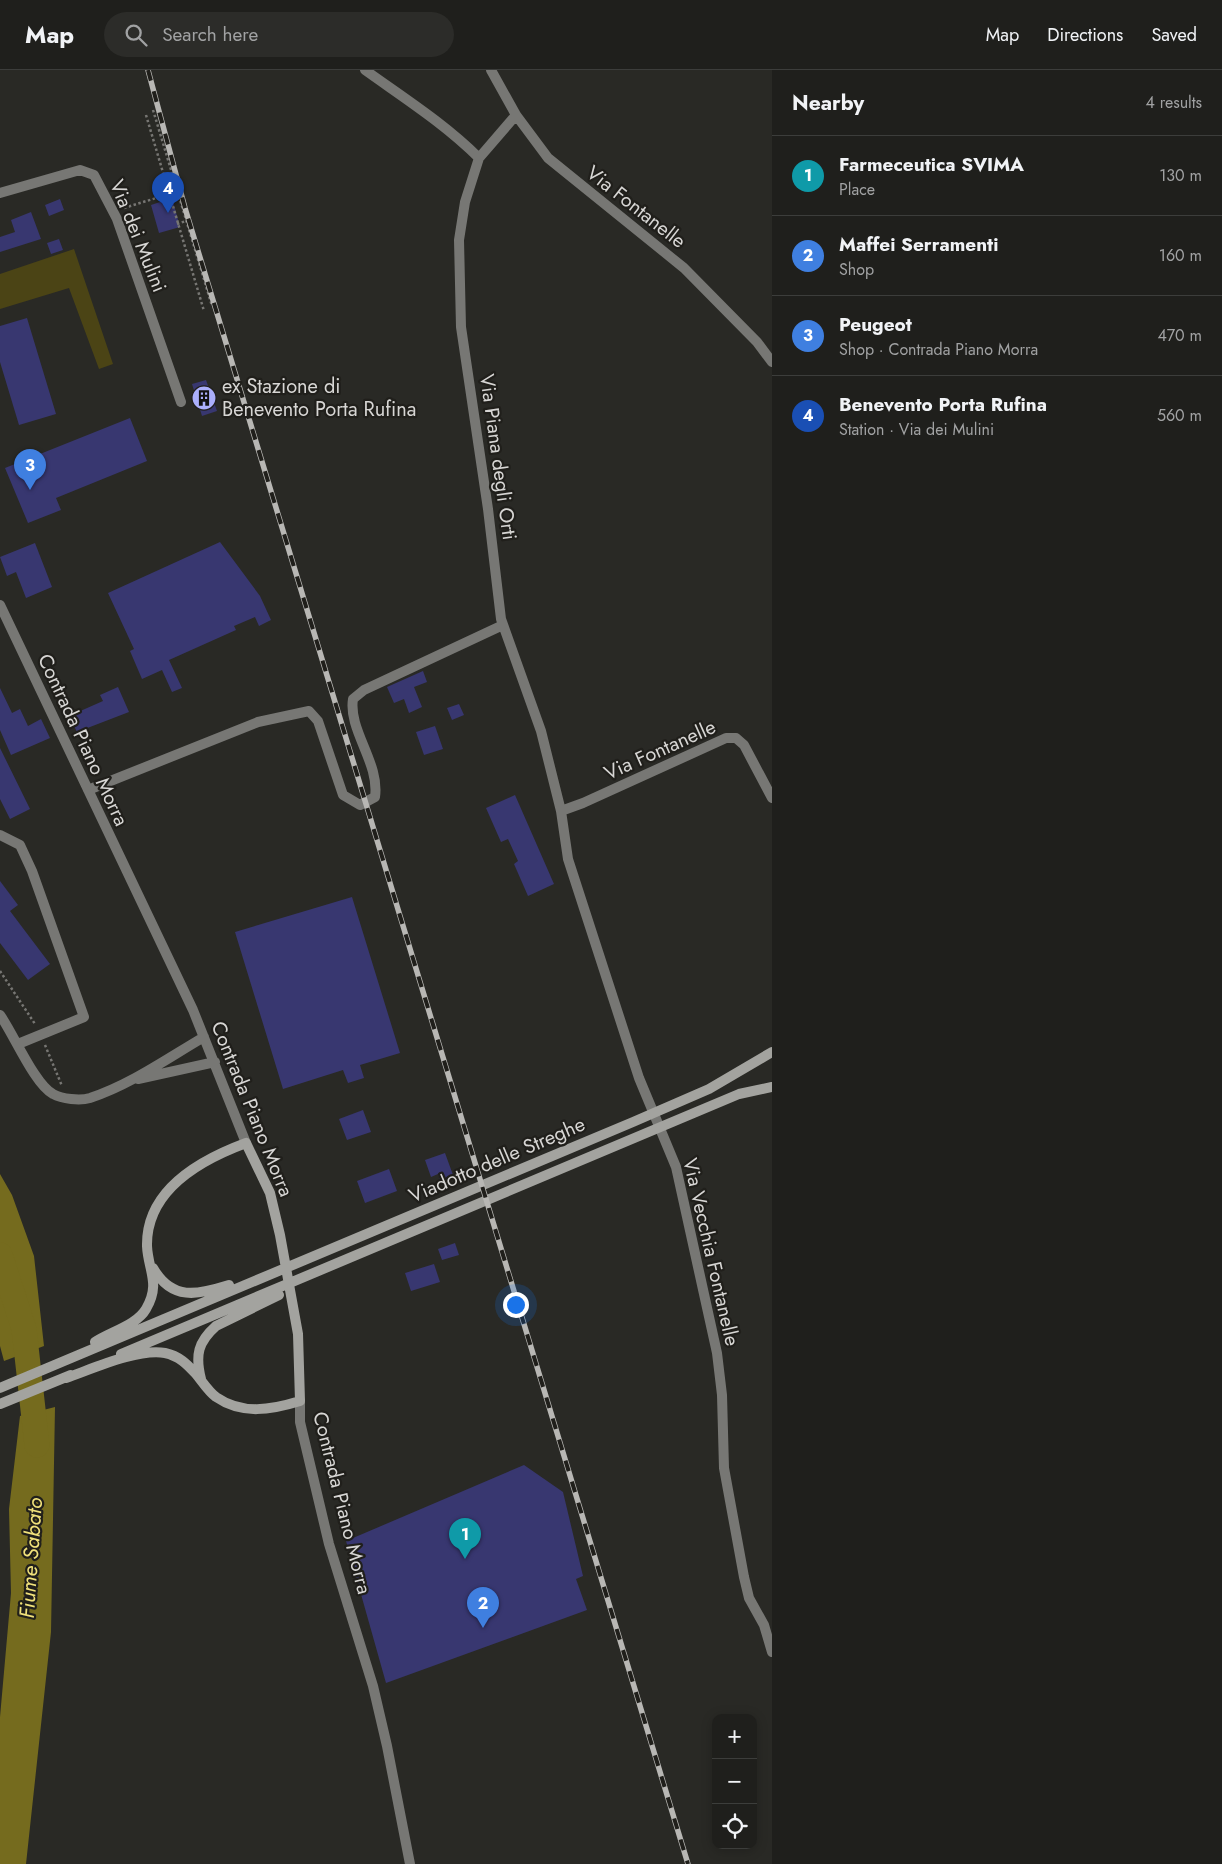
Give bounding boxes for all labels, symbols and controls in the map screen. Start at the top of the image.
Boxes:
search box [104,12,454,57]
text: Map [25,17,74,52]
icon: search [122,21,150,49]
text: Search here [162,21,258,48]
text: Map [986,22,1019,48]
text: Directions [1047,22,1123,48]
text: Saved [1151,22,1197,48]
text: Nearby [792,88,864,118]
text: 4 results [1146,91,1202,114]
text: Farmeceutica SVIMA [839,151,1024,178]
street label: Via Fontanelle [580,159,692,255]
text: 1 [804,164,812,187]
text: 130 m [1159,164,1202,187]
pin: 4 [152,172,184,213]
street label: Via dei Mulini [102,175,174,297]
text: Place [839,178,875,201]
text: Maffei Serramenti [839,231,998,258]
text: 2 [803,244,813,267]
text: 160 m [1159,244,1202,267]
text: Shop [839,258,874,281]
text: Peugeot [839,311,912,338]
text: 3 [803,324,813,347]
text: 470 m [1157,324,1202,347]
text: Shop · Contrada Piano Morra [839,338,1038,361]
place label: ex Stazione di Benevento Porta Rufina [222,372,416,424]
street label: Via Piana degli Orti [472,372,524,542]
building icon: ex Stazione di Benevento Porta Rufina [191,385,217,411]
text: Benevento Porta Rufina [839,391,1047,418]
text: 4 [802,404,814,427]
text: 560 m [1157,404,1202,427]
text: Station · Via dei Mulini [839,418,994,441]
pin: 3 [14,449,46,490]
street label: Contrada Piano Morra [30,649,136,831]
street label: Via Fontanelle [599,712,721,788]
street label: Contrada Piano Morra [204,1017,300,1201]
street label: Viadotto delle Streghe [404,1110,590,1210]
street label: Via Vecchia Fontanelle [675,1155,747,1349]
your location [503,1292,529,1318]
street label: Contrada Piano Morra [305,1409,379,1597]
water label: Fiume Sabato [12,1497,50,1619]
pin: 1 [449,1518,481,1559]
pin: 2 [467,1587,499,1628]
map controls [712,1714,757,1849]
button: + [712,1714,757,1759]
button: − [712,1759,757,1804]
button: locate [712,1804,757,1849]

